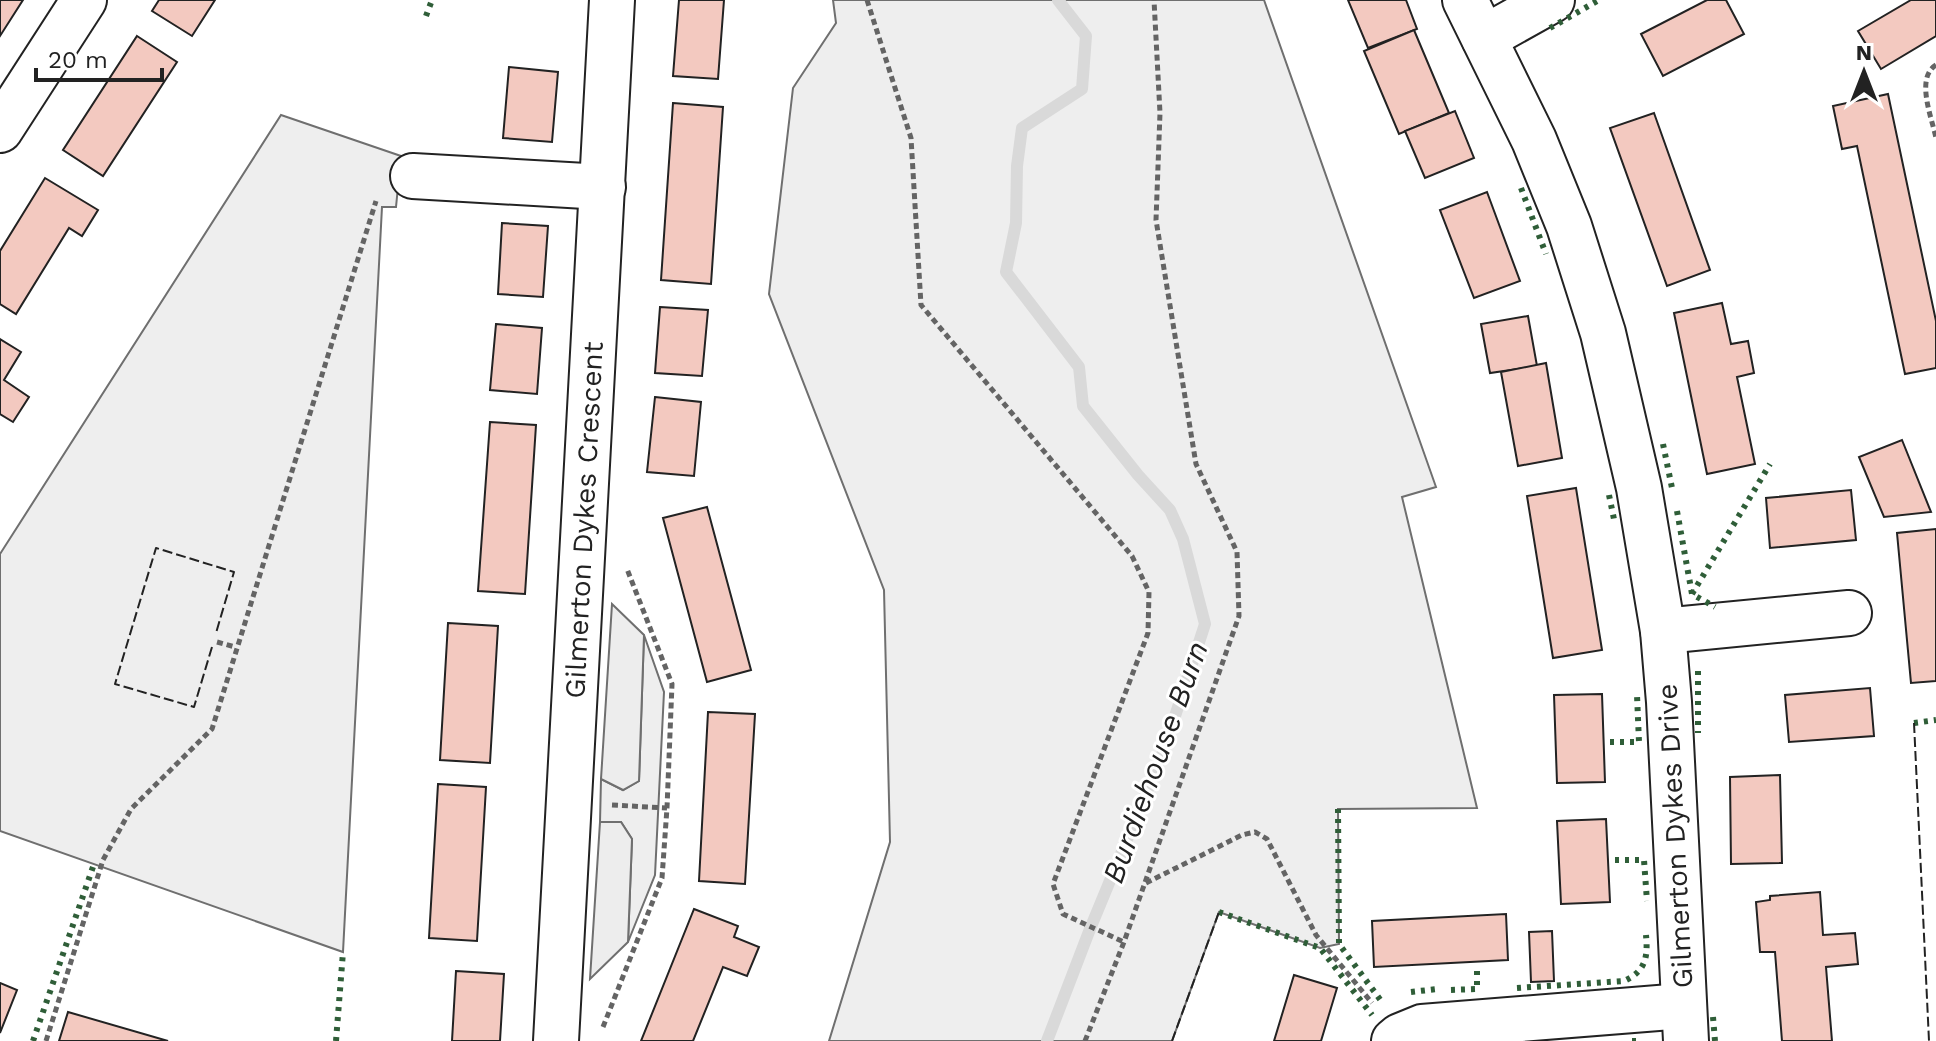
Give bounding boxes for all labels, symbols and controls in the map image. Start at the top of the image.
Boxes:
scale bar [36,32,162,82]
north arrow [1824,32,1904,112]
text: N [1856,40,1872,65]
text: 20 m [48,46,108,74]
street label: Gilmerton Dykes Crescent [558,340,610,699]
water label: Burdiehouse Burn [1095,636,1215,888]
street label: Gilmerton Dykes Drive [1651,683,1699,989]

